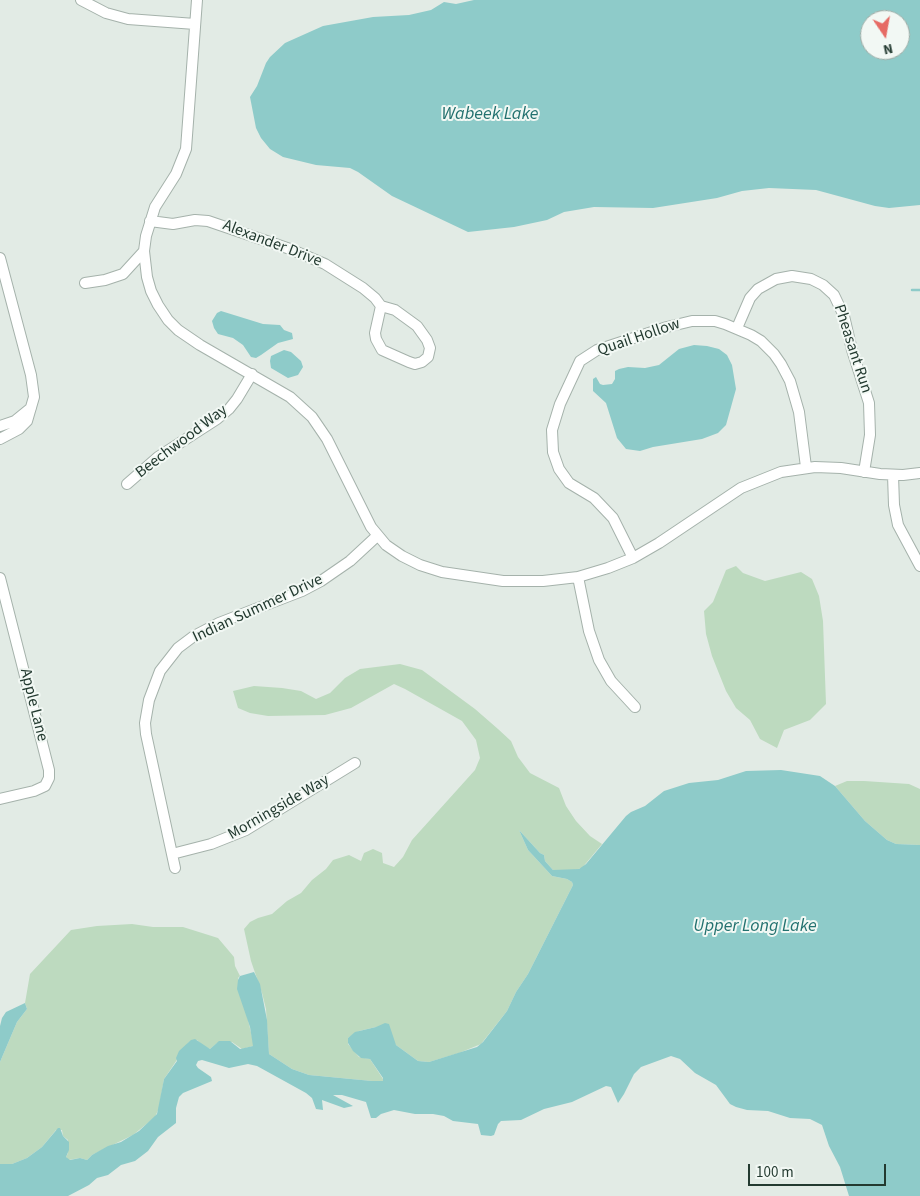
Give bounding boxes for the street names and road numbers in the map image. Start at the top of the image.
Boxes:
street label: Alexander Drive [220,216,324,272]
street label: Pheasant Run [829,302,875,396]
street label: Quail Hollow [595,315,683,361]
street label: Beechwood Way [132,401,232,483]
street label: Indian Summer Drive [190,571,326,647]
street label: Apple Lane [15,667,51,743]
street label: Morningside Way [225,771,333,845]

